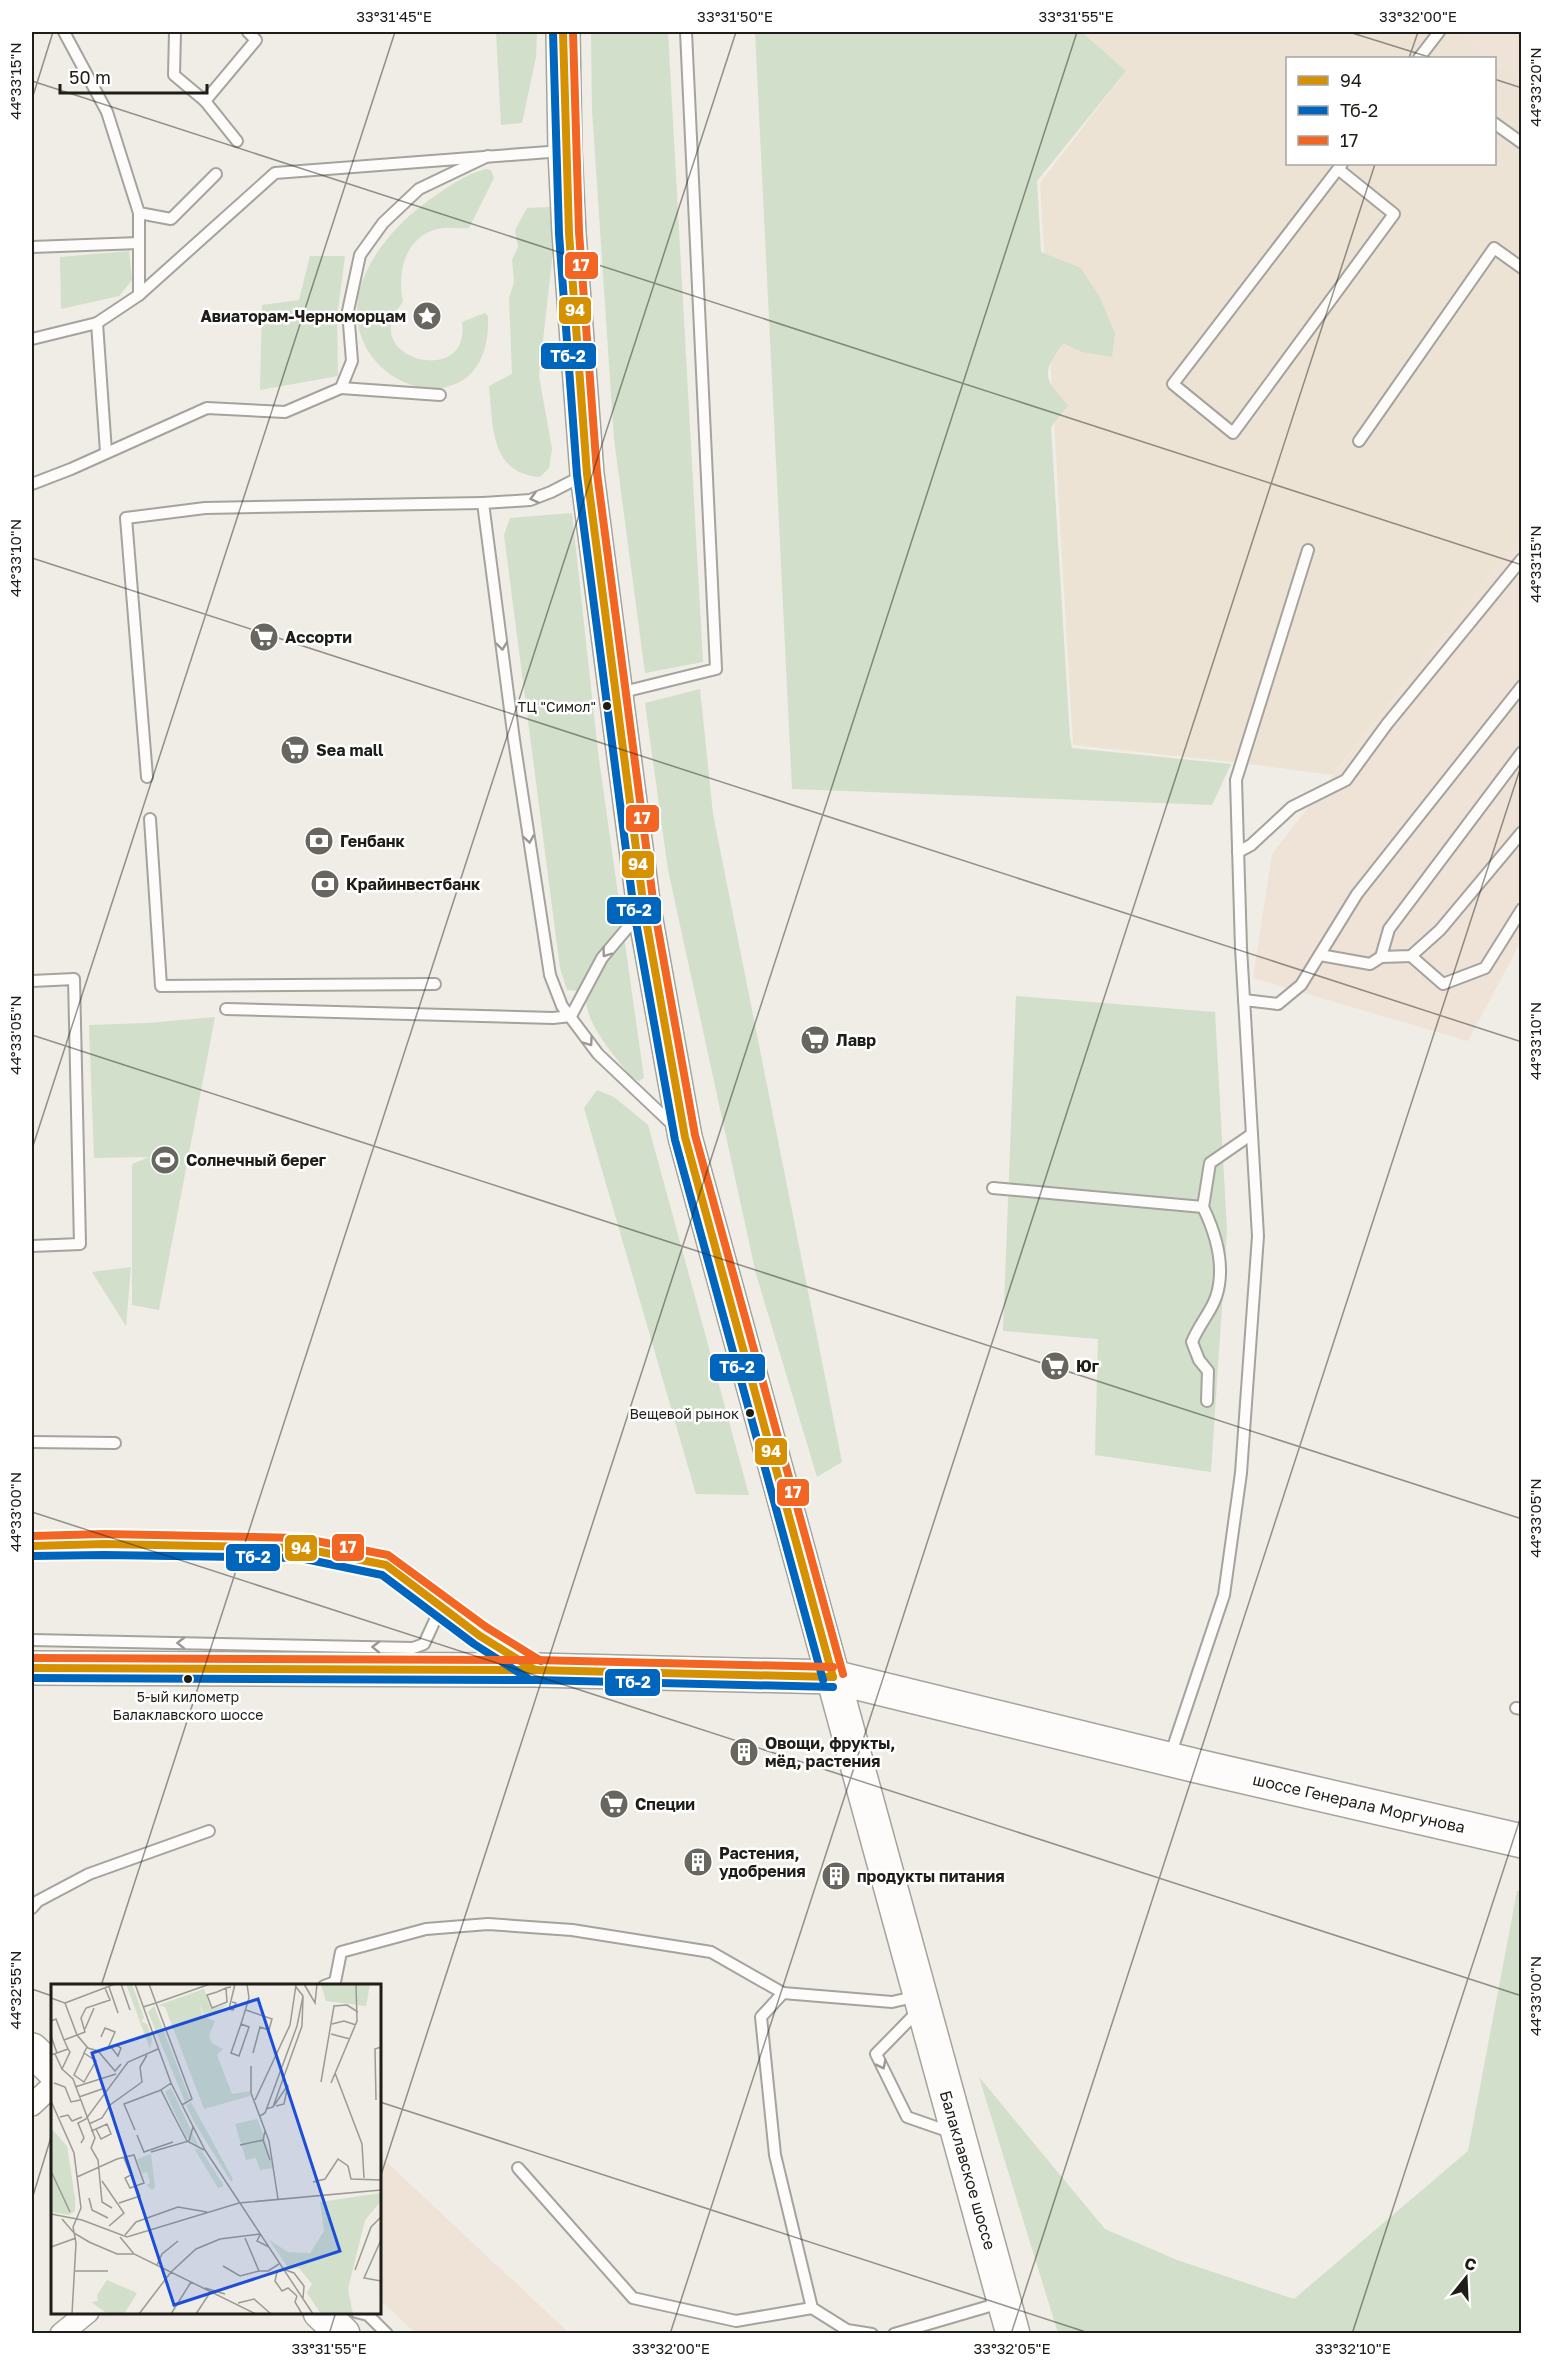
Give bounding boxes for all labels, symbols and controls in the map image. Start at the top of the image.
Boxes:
text: 33°31'45"E [356,7,432,25]
text: 33°31'50"E [697,7,773,25]
text: 33°31'55"E [1038,7,1114,25]
text: 33°32'00"E [1379,7,1457,25]
text: 44°33'15"N [6,42,24,120]
text: 44°33'20"N [1526,47,1544,127]
scale bar [60,57,207,95]
legend [1286,57,1496,165]
text: 50 m [69,66,111,88]
text: 94 [1340,69,1362,91]
text: Тб-2 [1340,99,1378,121]
text: 17 [1340,129,1358,151]
line badge: 17 [564,251,599,280]
text: 17 [573,255,590,275]
line badge: 94 [558,296,592,325]
place icon: Авиаторам-Черноморцам [411,300,443,332]
text: 94 [565,300,585,320]
place label: Авиаторам-Черноморцам [200,306,406,326]
line badge: Тб-2 [540,342,597,370]
text: Тб-2 [550,346,586,366]
one-way arrow [529,490,539,503]
text: 44°33'10"N [6,519,24,597]
text: 44°33'15"N [1526,525,1544,603]
supermarket icon: Ассорти [248,621,280,653]
place label: Ассорти [285,627,352,647]
one-way arrow [495,642,507,651]
place label: ТЦ "Симол" [518,698,596,715]
marker: ТЦ "Симол" [601,700,613,712]
supermarket icon: Sea mall [279,734,311,766]
place label: Sea mall [316,740,384,760]
line badge: 17 [625,804,660,833]
text: 17 [634,808,651,828]
bank icon: Генбанк [303,825,335,857]
place label: Генбанк [340,831,406,851]
one-way arrow [522,834,535,844]
line badge: 94 [621,850,655,879]
text: 94 [628,854,648,874]
bank icon: Крайинвестбанк [309,868,341,900]
place label: Крайинвестбанк [346,874,481,894]
line badge: Тб-2 [606,896,662,925]
text: Тб-2 [616,900,652,920]
one-way arrow [602,947,613,958]
text: 44°33'05"N [6,995,24,1075]
text: 44°33'10"N [1526,1002,1544,1080]
supermarket icon: Лавр [799,1024,831,1056]
place label: Лавр [836,1030,876,1050]
one-way arrow [582,1036,593,1047]
sports icon: Солнечный берег [149,1144,181,1176]
place label: Солнечный берег [186,1150,327,1170]
supermarket icon: Юг [1039,1350,1071,1382]
line badge: Тб-2 [709,1353,766,1382]
place label: Юг [1076,1356,1100,1376]
text: Тб-2 [719,1357,755,1377]
place label: Вещевой рынок [629,1405,739,1422]
marker: Вещевой рынок [744,1407,756,1419]
line badge: 94 [754,1437,788,1466]
text: 94 [761,1441,781,1461]
text: 44°33'00"N [6,1472,24,1552]
line badge: 17 [776,1478,810,1507]
text: 44°33'05"N [1526,1478,1544,1558]
text: 17 [785,1482,802,1502]
line badge: 17 [331,1533,365,1562]
line badge: 94 [284,1534,318,1562]
text: 17 [340,1537,357,1557]
text: 94 [291,1538,311,1558]
line badge: Тб-2 [225,1543,281,1572]
text: Тб-2 [235,1547,271,1567]
one-way arrow [176,1637,185,1649]
one-way arrow [371,1641,380,1653]
line badge: Тб-2 [604,1668,661,1697]
text: Тб-2 [615,1672,651,1692]
marker: 5-ый километр Балаклавского шоссе [182,1673,194,1685]
place label: 5-ый километр Балаклавского шоссе [113,1688,263,1723]
place label: Овощи, фрукты, мёд, растения [765,1733,895,1771]
building icon: Овощи, фрукты, мёд, растения [728,1736,760,1768]
street label: шоссе Генерала Моргунова [1251,1769,1467,1837]
supermarket icon: Специи [598,1788,630,1820]
place label: Специи [635,1794,695,1814]
place label: Растения, удобрения [719,1843,806,1881]
building icon: Растения, удобрения [682,1846,714,1878]
building icon: продукты питания [820,1860,852,1892]
place label: продукты питания [857,1866,1005,1886]
text: 44°32'55"N [6,1951,24,2029]
text: 44°33'00"N [1526,1956,1544,2036]
inset map [51,1984,381,2314]
one-way arrow [874,2059,886,2070]
street label: Балаклавское шоссе [936,2088,1000,2252]
north arrow [1436,2248,1496,2308]
text: С [1462,2252,1479,2275]
text: 33°31'55"E [291,2339,367,2357]
text: 33°32'00"E [632,2339,710,2357]
text: 33°32'05"E [973,2339,1051,2357]
text: 33°32'10"E [1315,2339,1391,2357]

